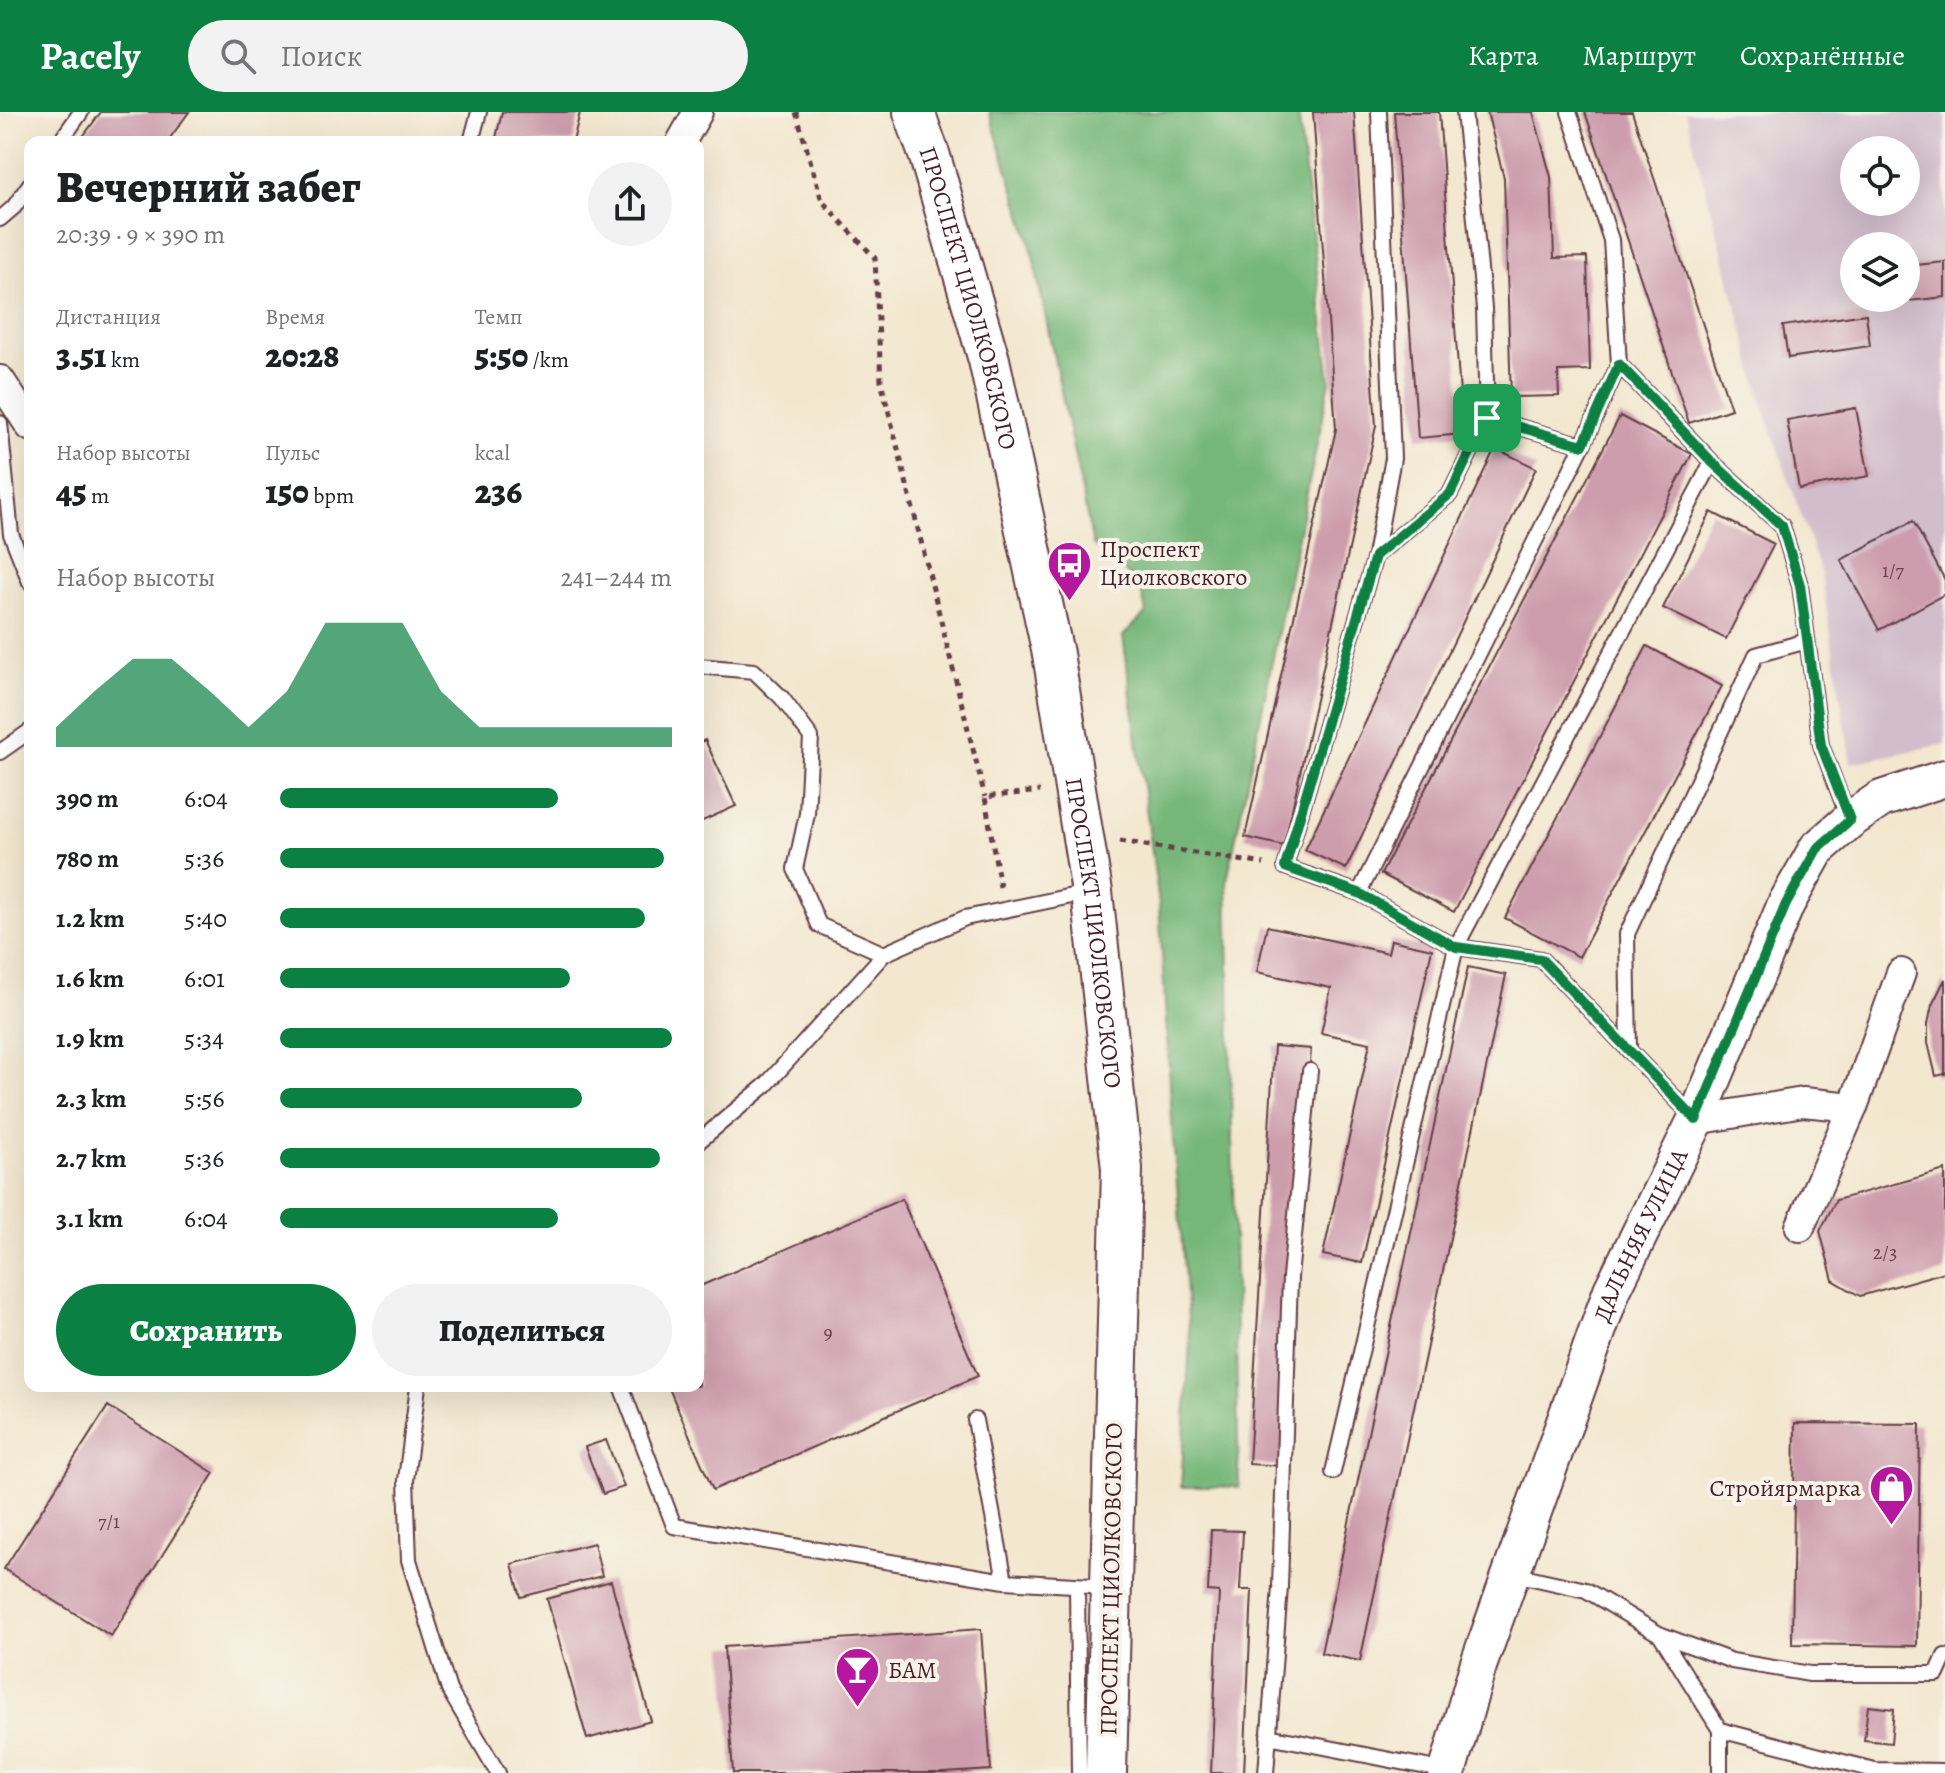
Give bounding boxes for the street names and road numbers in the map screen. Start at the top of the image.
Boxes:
street label: ПРОСПЕКТ ЦИОЛКОВСКОГО [911,142,1024,453]
street label: ПРОСПЕКТ ЦИОЛКОВСКОГО [1057,775,1129,1090]
street label: ДАЛЬНЯЯ УЛИЦА [1586,1142,1696,1326]
street label: ПРОСПЕКТ ЦИОЛКОВСКОГО [1092,1422,1130,1736]

